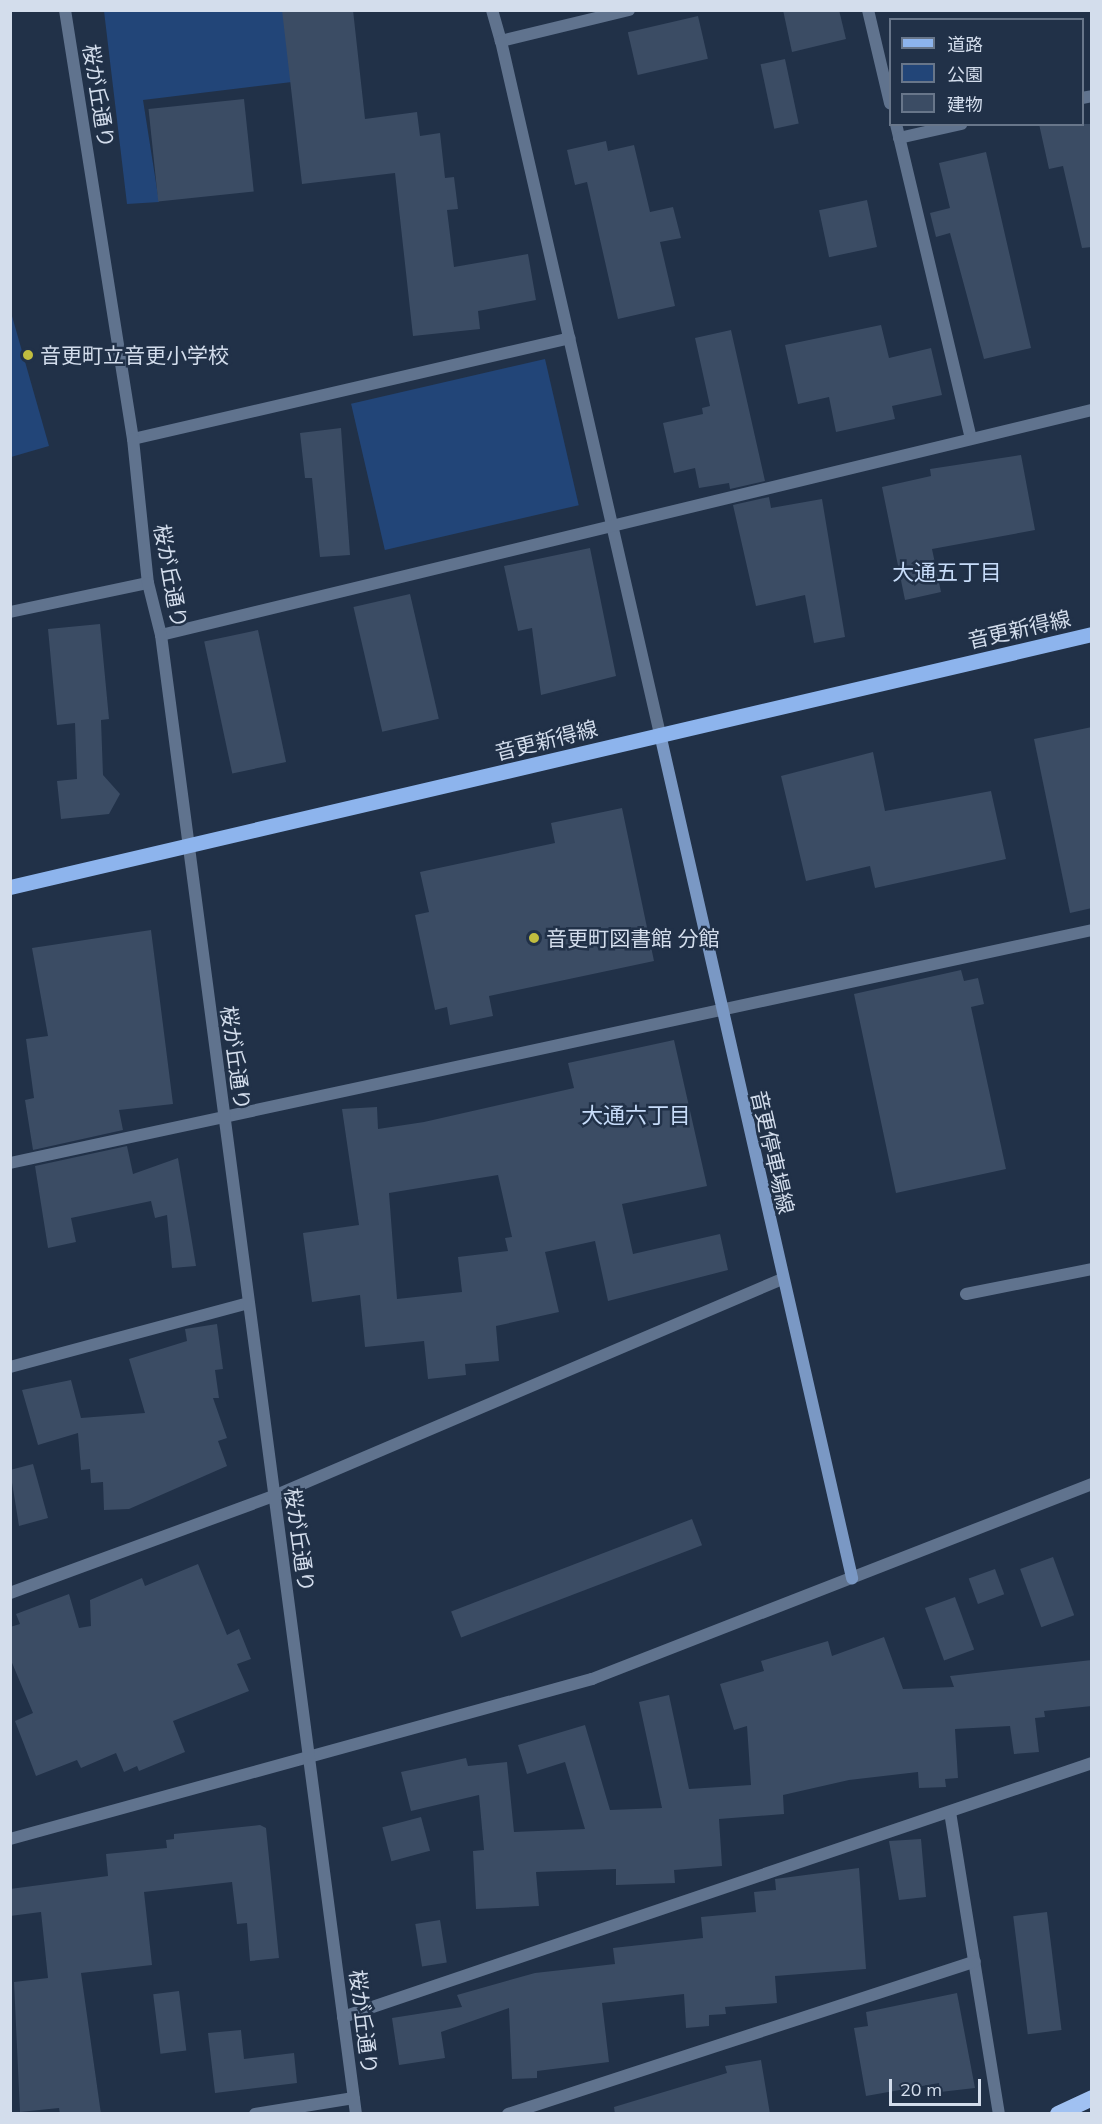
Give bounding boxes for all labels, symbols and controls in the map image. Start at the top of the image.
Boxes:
legend [889,18,1084,126]
text: 道路 [947,33,983,56]
street label: 桜が丘通り [78,42,120,150]
text: 公園 [947,63,983,86]
text: 建物 [947,93,983,116]
place label: 音更町立音更小学校 [40,342,229,368]
marker: 音更町立音更小学校 [21,348,35,362]
street label: 桜が丘通り [149,522,193,630]
district label: 大通五丁目 [892,560,1002,586]
street label: 音更新得線 [965,605,1073,653]
street label: 音更新得線 [492,715,600,765]
place label: 音更町図書館 分館 [546,925,719,951]
marker: 音更町図書館 分館 [527,931,541,945]
street label: 桜が丘通り [216,1004,256,1112]
street label: 音更停車場線 [747,1088,799,1216]
district label: 大通六丁目 [581,1103,691,1129]
street label: 桜が丘通り [280,1486,320,1594]
street label: 桜が丘通り [345,1968,383,2076]
scale bar [892,2067,984,2105]
text: 20 m [900,2078,942,2101]

